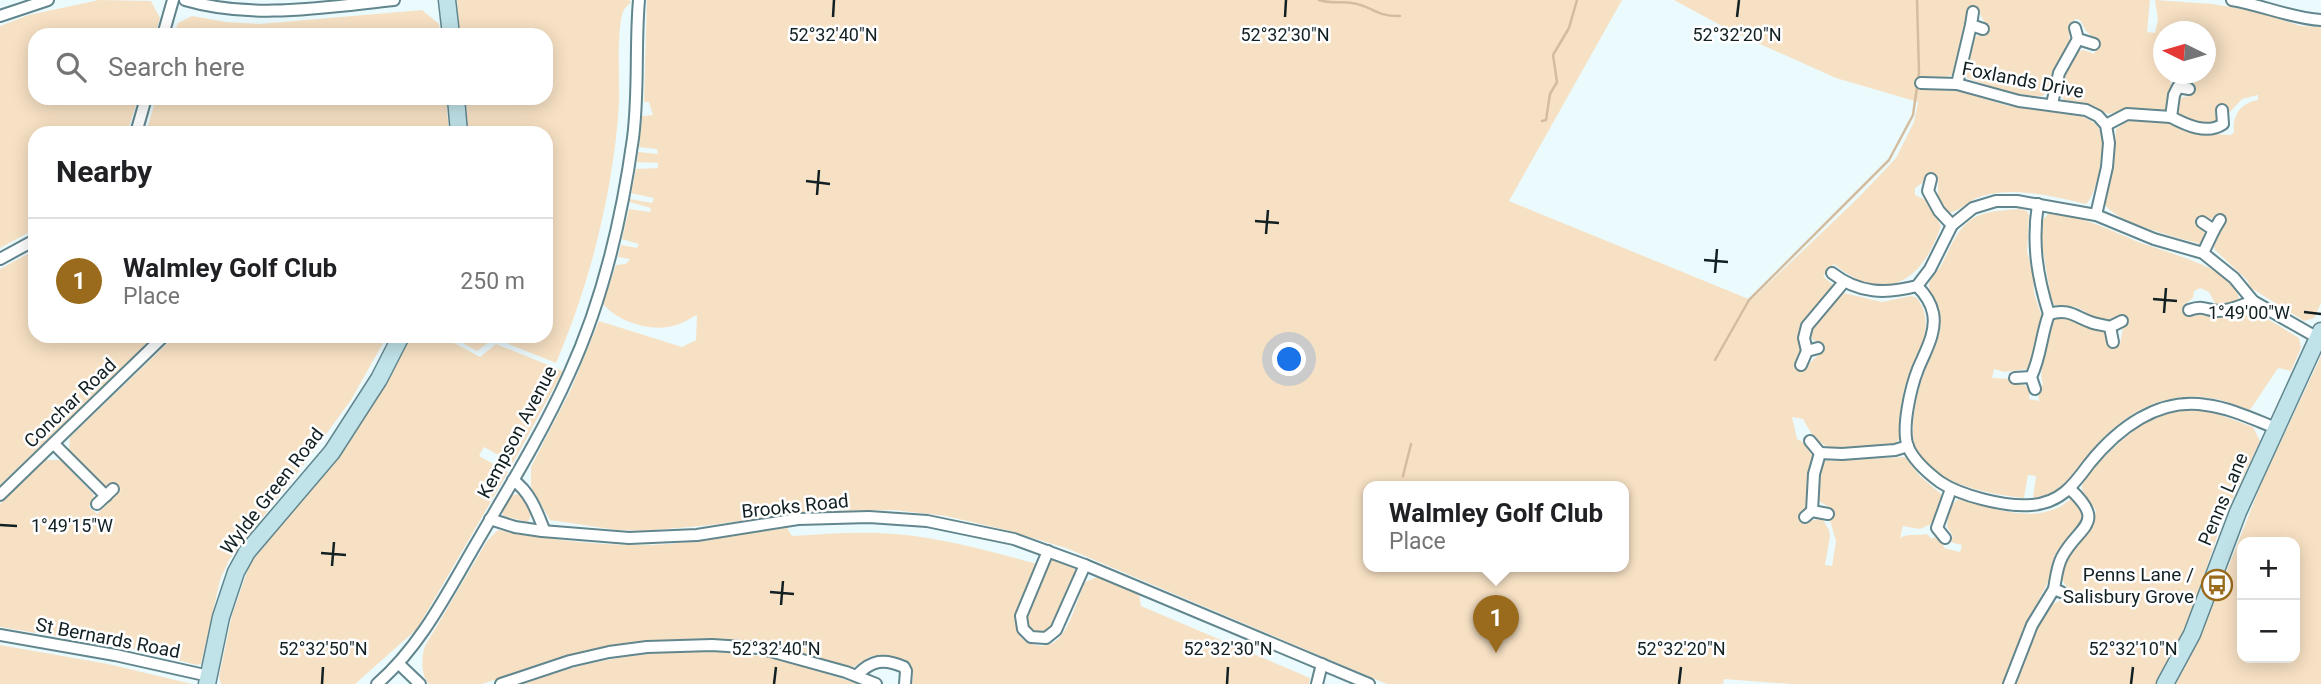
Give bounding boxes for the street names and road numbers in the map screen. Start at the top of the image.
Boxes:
street label: Foxlands Drive [1960,57,2086,103]
street label: Conchar Road [19,353,121,453]
street label: Kempson Avenue [472,362,562,502]
street label: Wylde Green Road [215,423,329,559]
street label: Penns Lane [2193,449,2253,549]
street label: Brooks Road [740,489,850,523]
street label: St Bernards Road [34,613,182,663]

